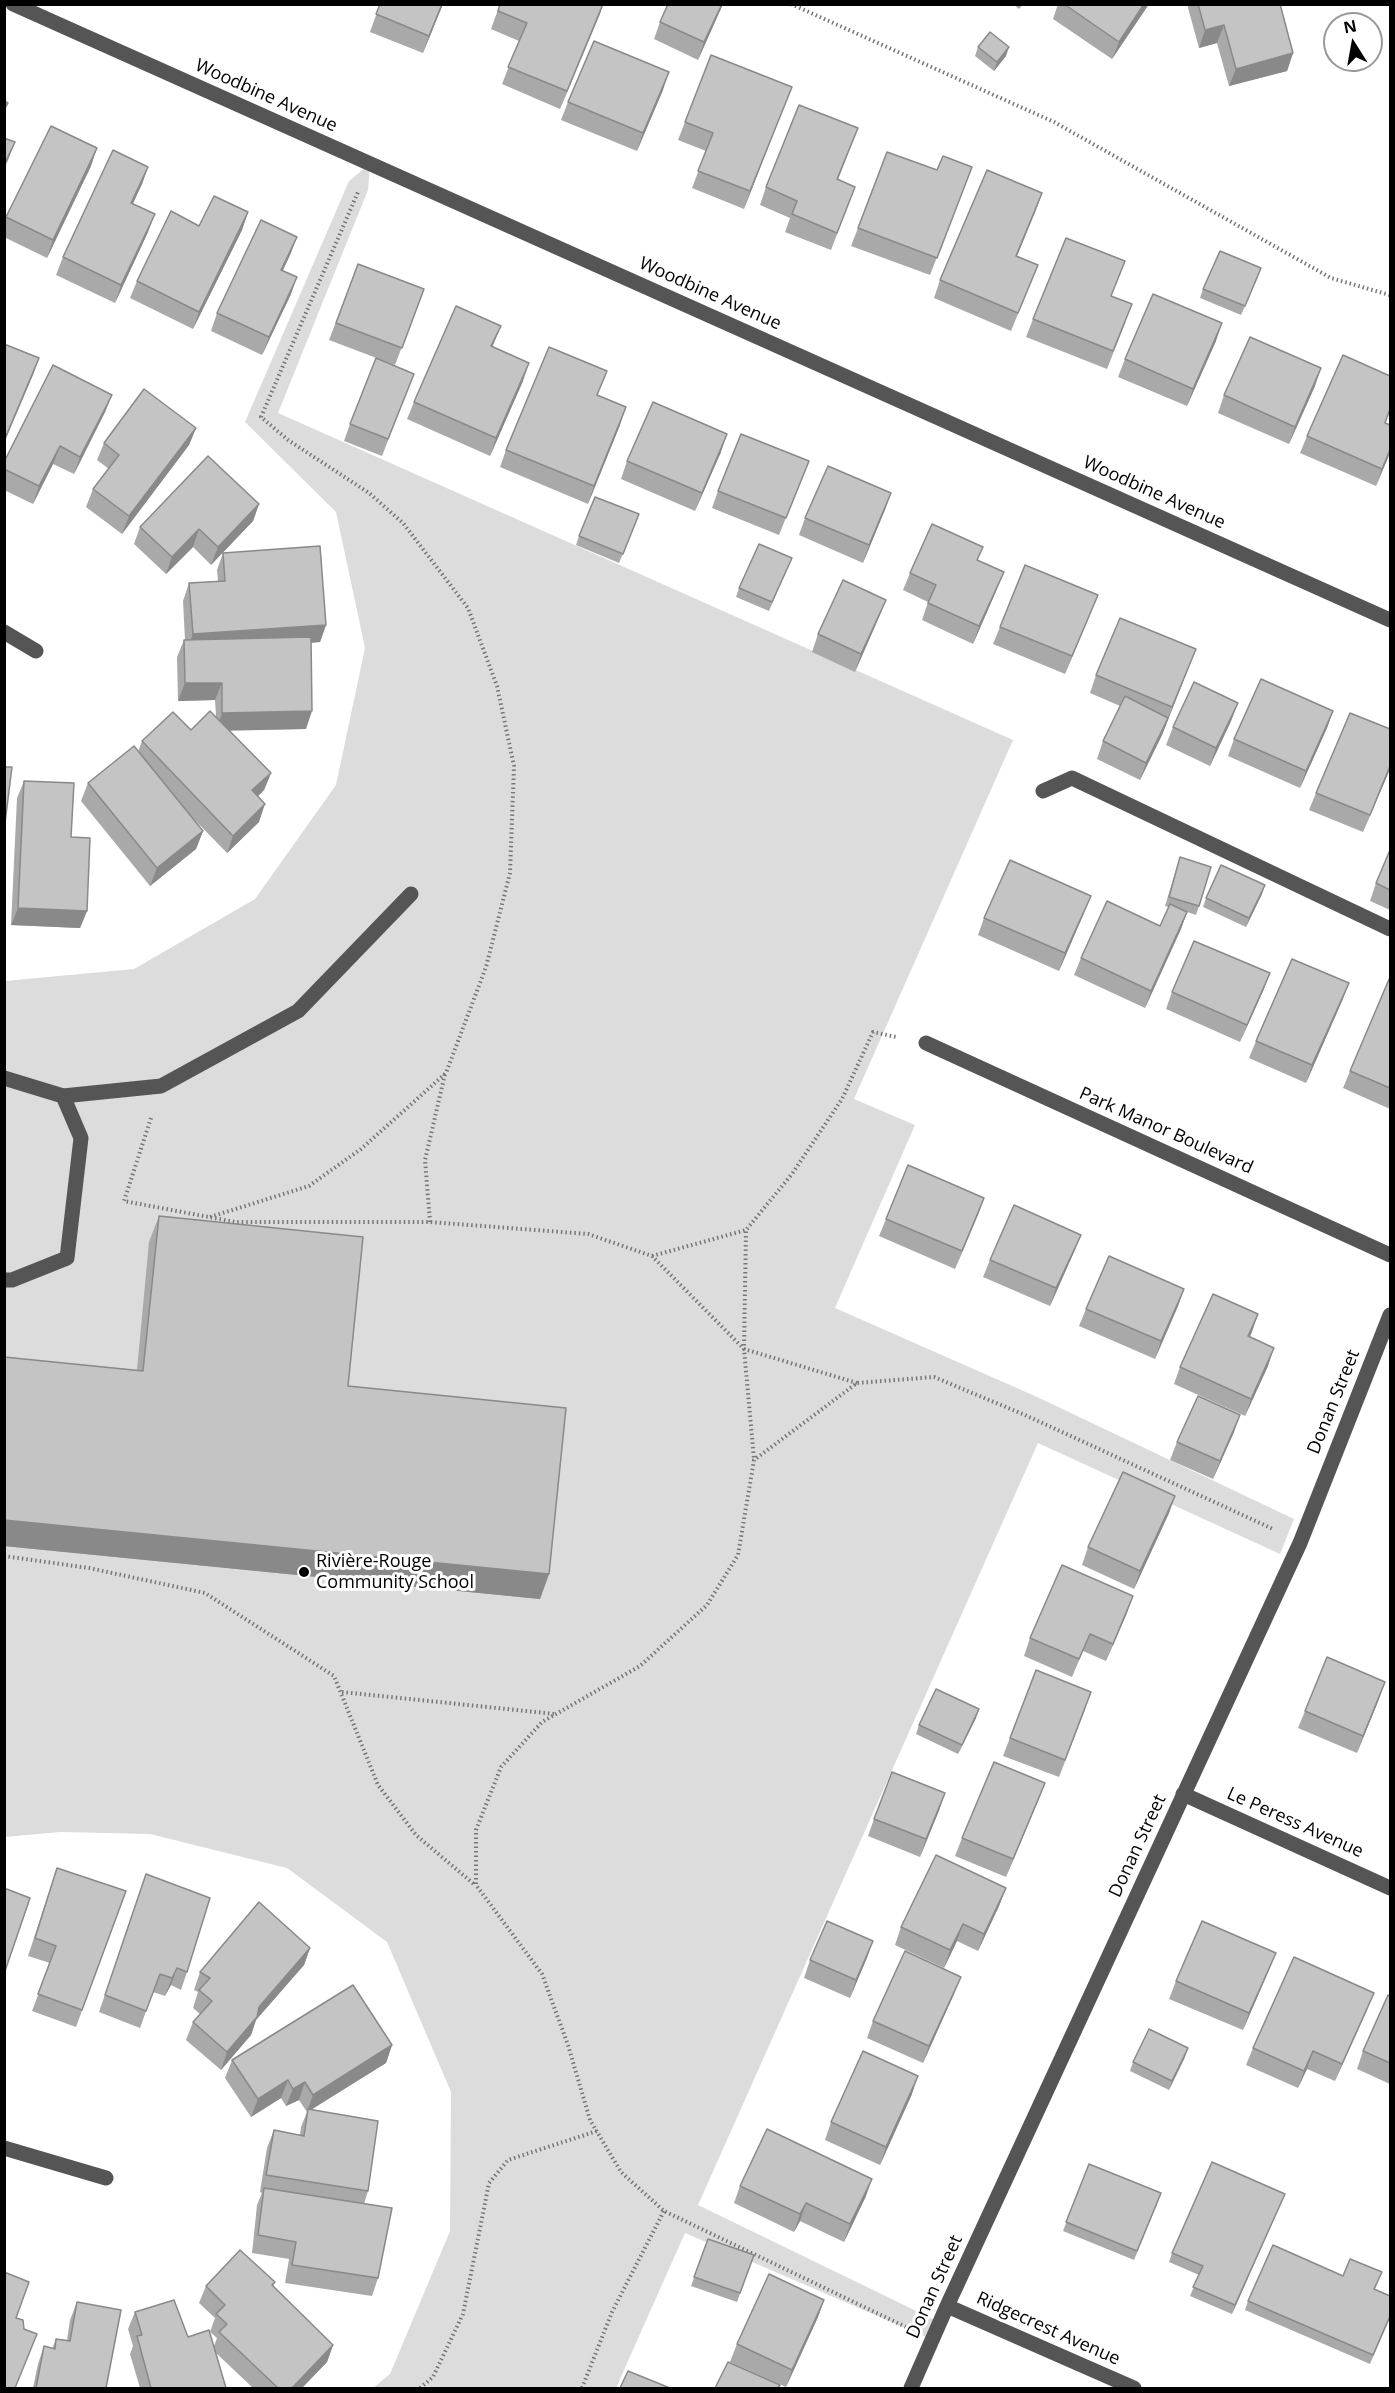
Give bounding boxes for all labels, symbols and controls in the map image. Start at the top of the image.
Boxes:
north arrow [1323,12,1383,72]
text: N [1341,14,1358,38]
street label: Woodbine Avenue [192,55,340,137]
street label: Woodbine Avenue [636,253,784,335]
street label: Woodbine Avenue [1080,452,1228,534]
street label: Park Manor Boulevard [1076,1083,1256,1179]
street label: Donan Street [1303,1347,1365,1457]
place label: Rivière-Rouge Community School [316,1551,474,1594]
marker: Rivière-Rouge Community School [297,1565,311,1579]
street label: Le Peress Avenue [1223,1783,1367,1863]
street label: Donan Street [1105,1791,1171,1901]
street label: Donan Street [903,2232,967,2342]
street label: Ridgecrest Avenue [973,2288,1123,2370]

